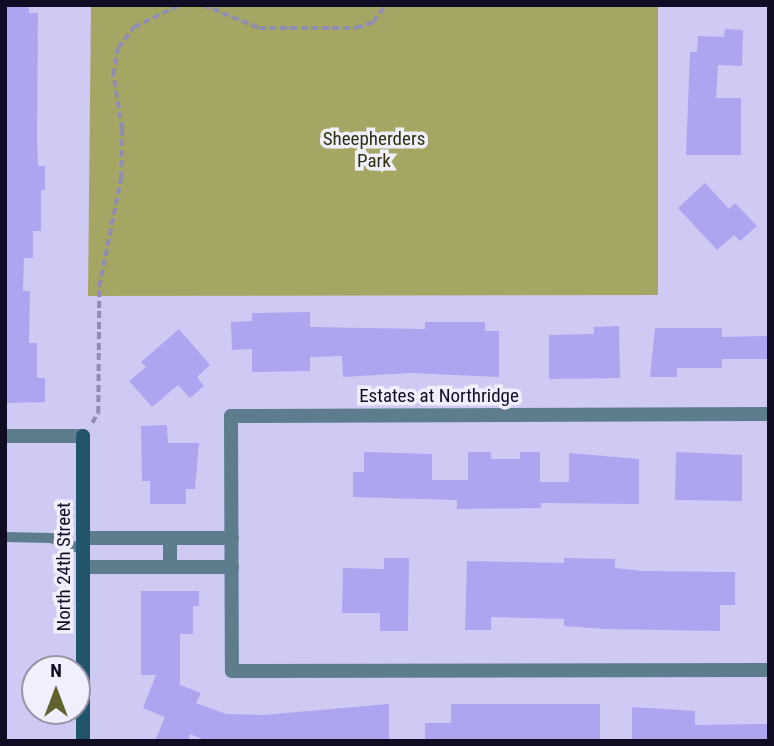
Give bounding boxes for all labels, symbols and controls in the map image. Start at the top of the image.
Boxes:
park label: Sheepherders Park [323,128,425,172]
street label: Estates at Northridge [359,385,519,407]
street label: North 24th Street [53,502,75,632]
north arrow [21,655,91,725]
text: N [50,659,62,682]

